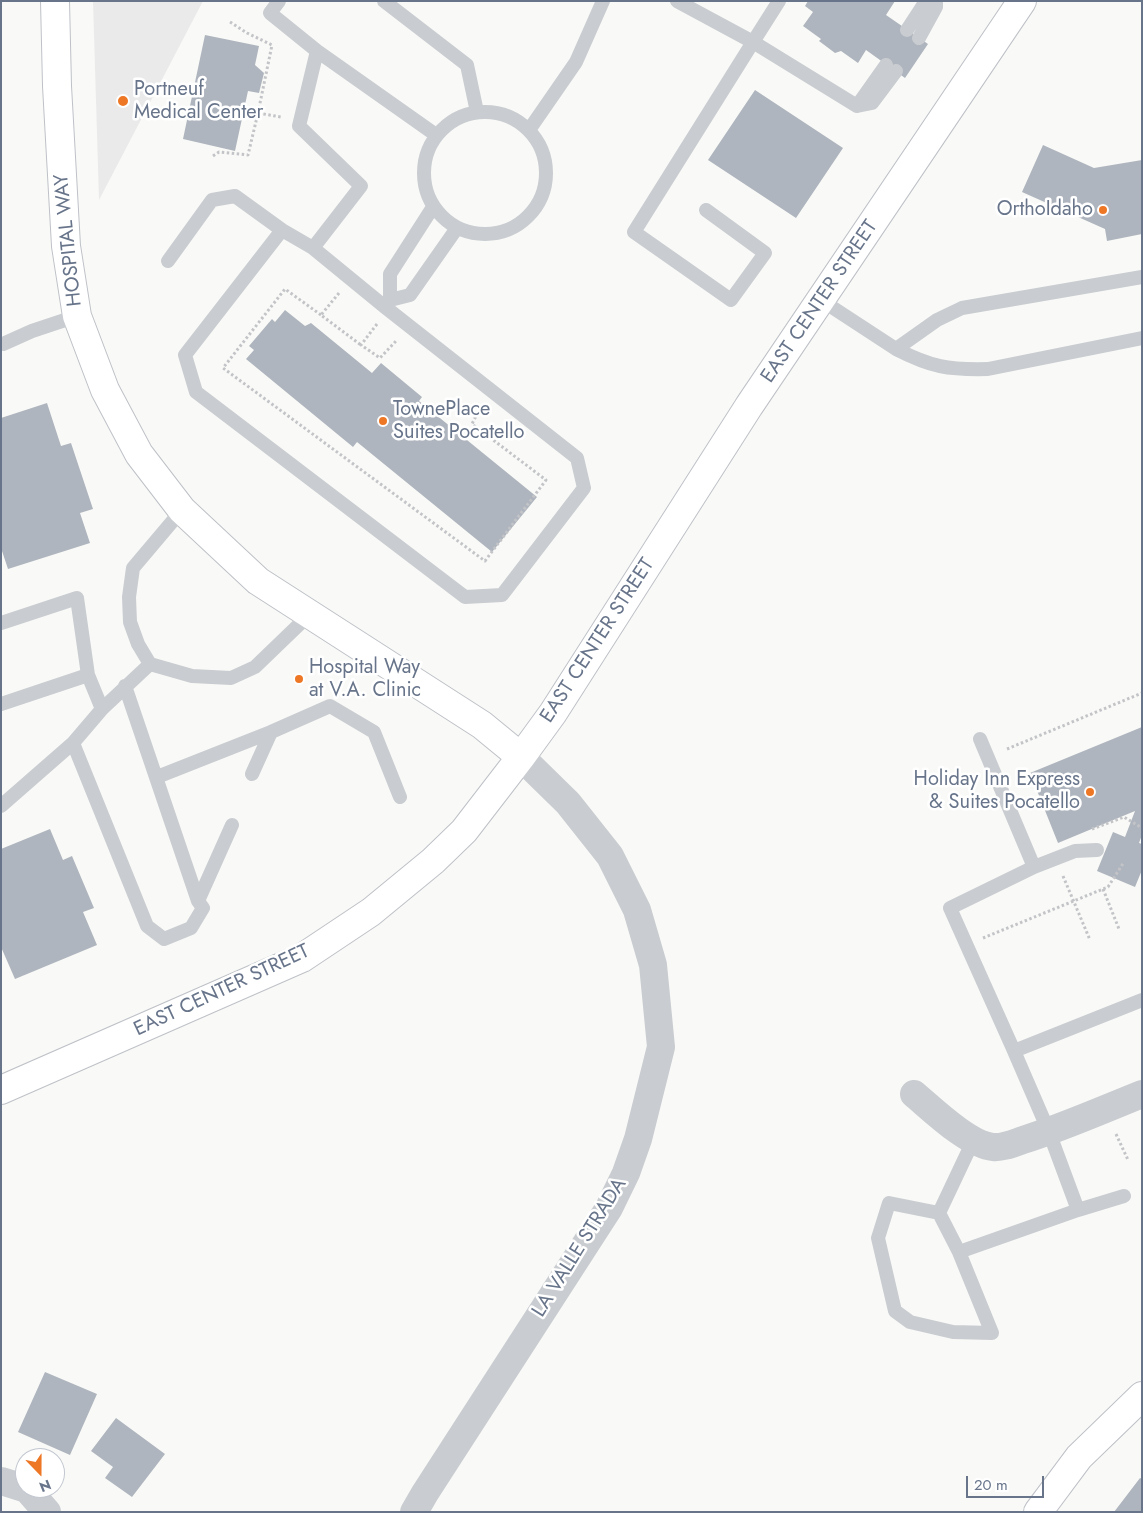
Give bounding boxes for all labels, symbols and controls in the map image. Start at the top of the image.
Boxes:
place label: Portneuf Medical Center [134,78,263,125]
marker: Portneuf Medical Center [116,94,130,108]
street label: HOSPITAL WAY [50,172,88,308]
place label: OrthoIdaho [997,198,1093,222]
marker: OrthoIdaho [1097,204,1109,216]
street label: EAST CENTER STREET [757,216,883,388]
place label: TownePlace Suites Pocatello [393,398,524,445]
marker: TownePlace Suites Pocatello [377,415,389,427]
street label: EAST CENTER STREET [536,554,660,728]
place label: Hospital Way at V.A. Clinic [309,656,421,703]
marker: Hospital Way at V.A. Clinic [293,673,305,685]
place label: Holiday Inn Express & Suites Pocatello [914,768,1080,815]
marker: Holiday Inn Express & Suites Pocatello [1084,786,1096,798]
street label: EAST CENTER STREET [130,940,314,1042]
street label: LA VALLE STRADA [528,1174,632,1322]
north arrow [15,1448,65,1498]
scale bar [968,1466,1046,1498]
text: 20 m [974,1474,1008,1496]
text: N [36,1475,54,1497]

